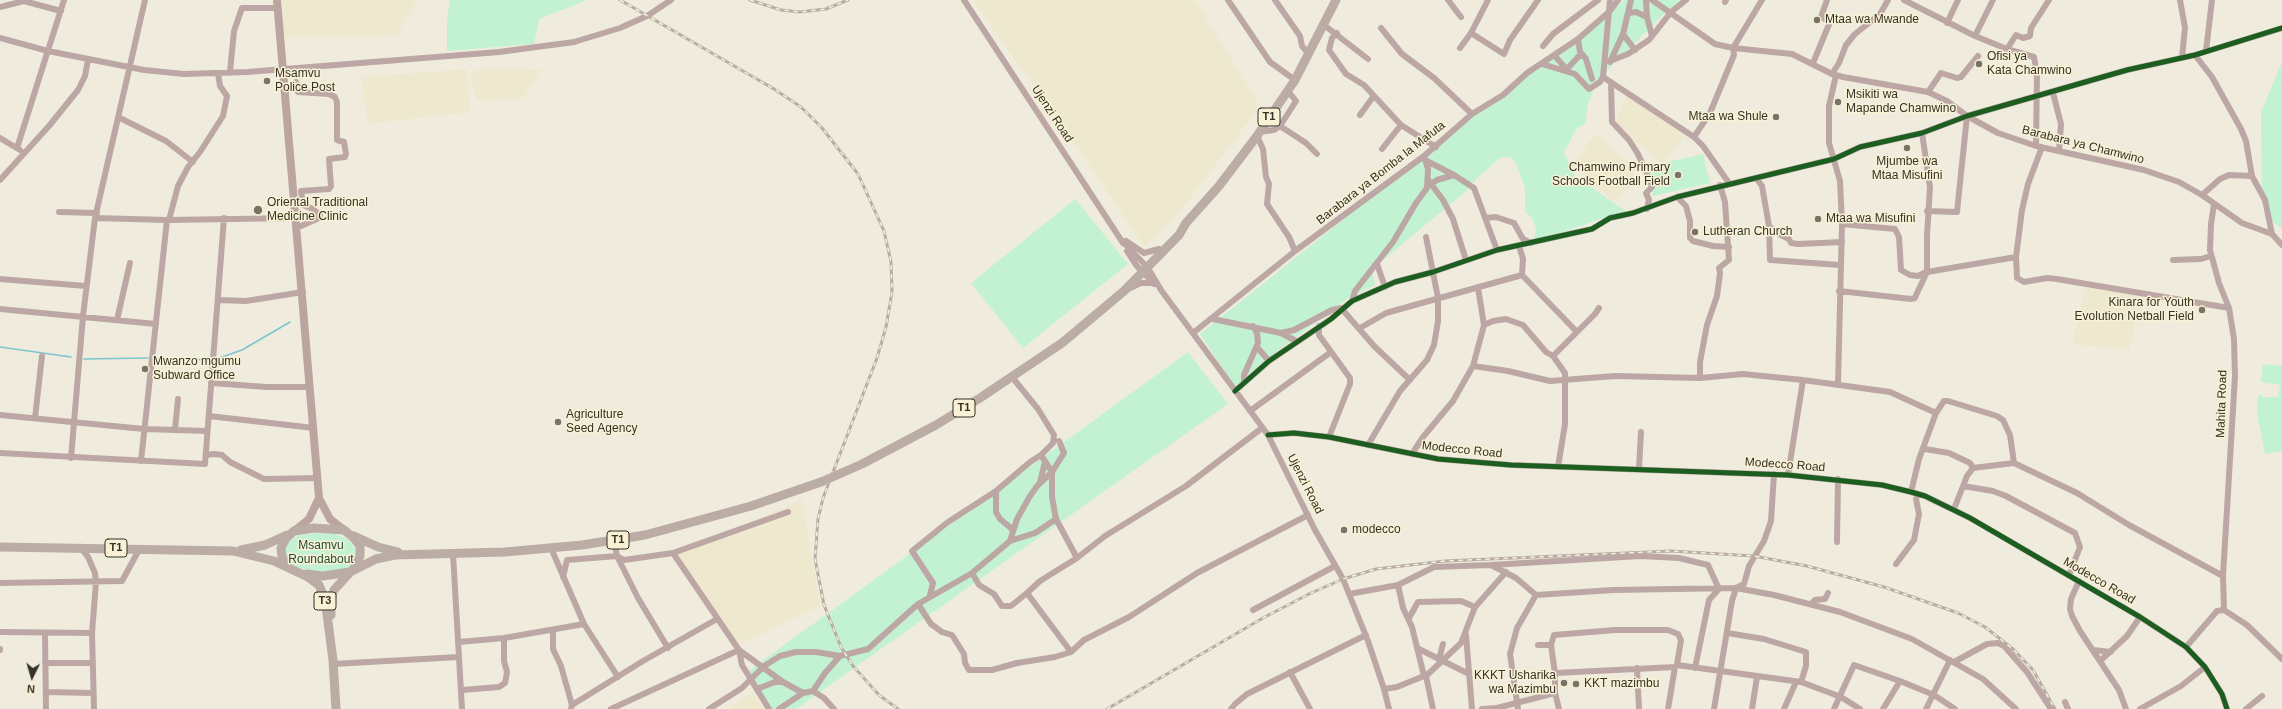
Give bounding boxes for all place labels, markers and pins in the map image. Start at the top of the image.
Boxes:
place label: Mtaa wa Mwande [1825,13,1919,27]
marker: Mtaa wa Mwande [1812,15,1822,25]
place label: Ofisi ya Kata Chamwino [1987,50,2072,78]
marker: Ofisi ya Kata Chamwino [1974,59,1984,69]
place label: Msamvu Police Post [275,67,335,95]
marker: Msamvu Police Post [262,76,272,86]
place label: Msikiti wa Mapande Chamwino [1846,88,1956,116]
marker: Msikiti wa Mapande Chamwino [1833,97,1843,107]
place label: Mtaa wa Shule [1689,110,1768,124]
marker: Mtaa wa Shule [1771,112,1781,122]
marker: Mjumbe wa Mtaa Misufini [1902,143,1912,153]
place label: Mjumbe wa Mtaa Misufini [1872,155,1942,183]
place label: Chamwino Primary Schools Football Field [1552,161,1670,189]
marker: Chamwino Primary Schools Football Field [1673,170,1683,180]
place label: Oriental Traditional Medicine Clinic [267,196,368,224]
marker: Oriental Traditional Medicine Clinic [252,204,264,216]
place label: Mtaa wa Misufini [1826,212,1915,226]
marker: Mtaa wa Misufini [1813,214,1823,224]
place label: Lutheran Church [1703,225,1792,239]
marker: Lutheran Church [1690,227,1700,237]
place label: Kinara for Youth Evolution Netball Field [2075,296,2194,324]
marker: Kinara for Youth Evolution Netball Field [2197,305,2207,315]
place label: Mwanzo mgumu Subward Office [153,355,241,383]
marker: Mwanzo mgumu Subward Office [140,364,150,374]
place label: Agriculture Seed Agency [566,408,637,436]
marker: Agriculture Seed Agency [553,417,563,427]
place label: modecco [1352,523,1401,537]
marker: modecco [1339,525,1349,535]
place label: KKKT Usharika wa Mazimbu [1474,669,1556,697]
place label: KKT mazimbu [1584,677,1659,691]
marker: KKKT Usharika wa Mazimbu [1559,678,1569,688]
marker: KKT mazimbu [1571,679,1581,689]

